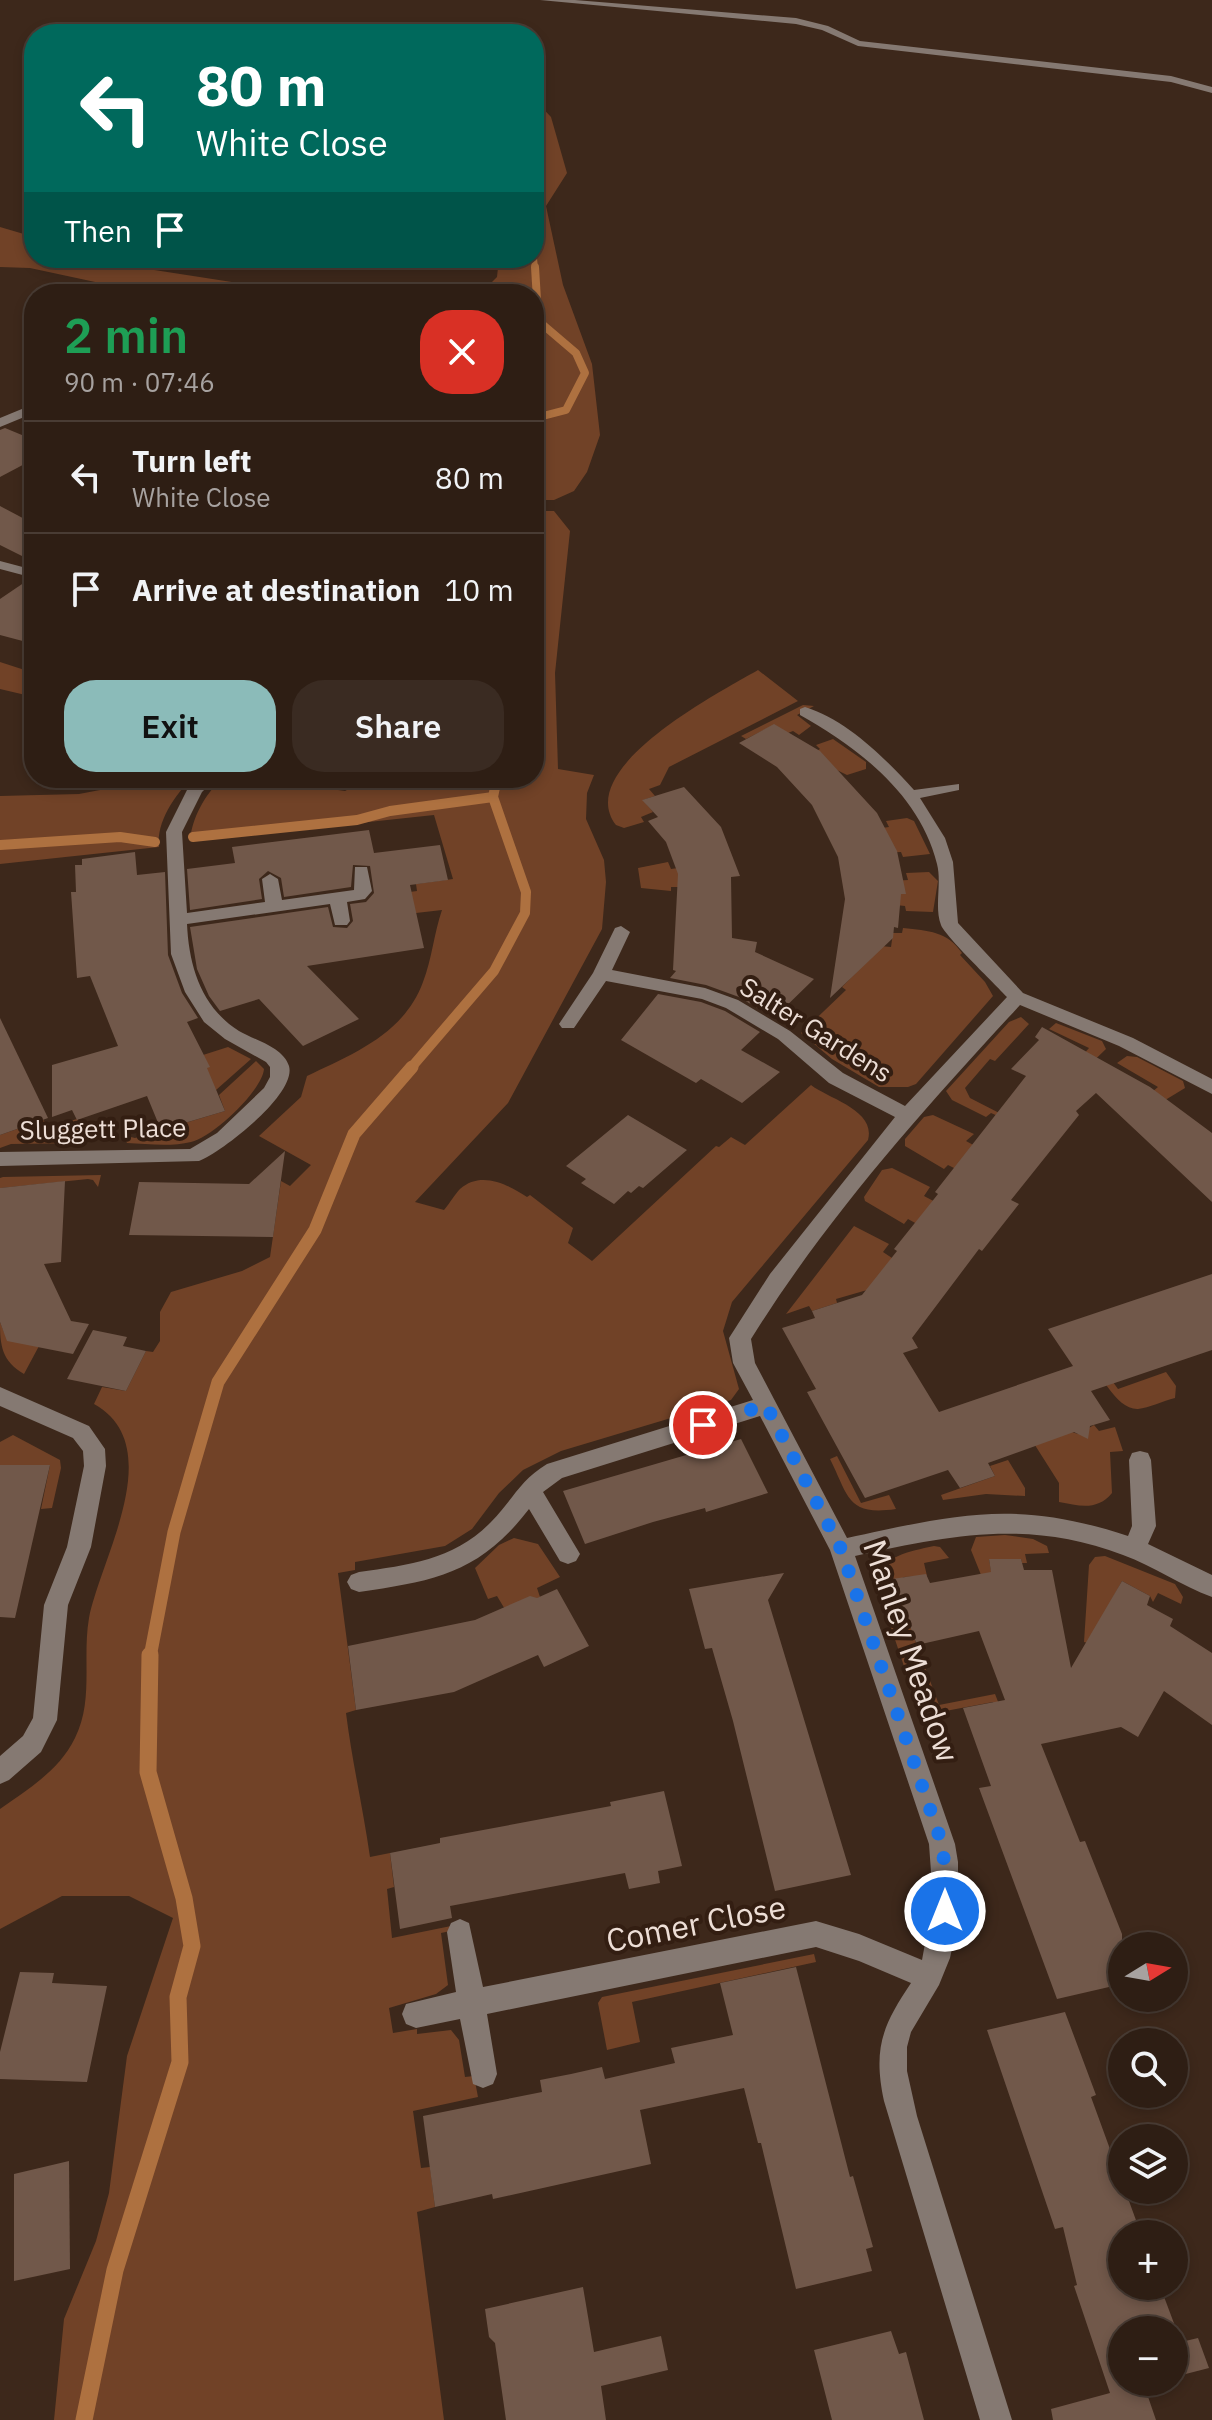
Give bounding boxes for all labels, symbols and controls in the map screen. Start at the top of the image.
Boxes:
text: 80 m [196,49,326,121]
icon: left [64,56,168,160]
text: White Close [196,119,388,166]
icon: arrive [148,208,192,252]
text: Then [64,211,132,250]
text: 2 min [64,304,188,366]
button: close [420,310,504,394]
text: 90 m · 07:46 [64,365,215,399]
text: Turn left [132,441,251,480]
icon: left [64,455,108,499]
text: 80 m [435,458,504,497]
text: White Close [132,480,271,514]
icon: arrive [64,567,108,611]
text: Arrive at destination [132,570,420,609]
text: 10 m [444,570,514,609]
button: Exit [64,680,276,772]
button: Share [292,680,504,772]
street label: Salter Gardens [734,969,899,1089]
street label: Sluggett Place [19,1110,187,1146]
pin [669,1391,737,1459]
icon: arrive [681,1403,725,1447]
street label: Manley Meadow [854,1534,970,1767]
position arrow [903,1869,987,1953]
street label: Comer Close [602,1885,789,1961]
north arrow [1108,1932,1188,2012]
map controls [1108,1932,1188,2396]
button: search [1108,2028,1188,2108]
button: layers [1108,2124,1188,2204]
button: + [1108,2220,1188,2300]
button: − [1108,2316,1188,2396]

